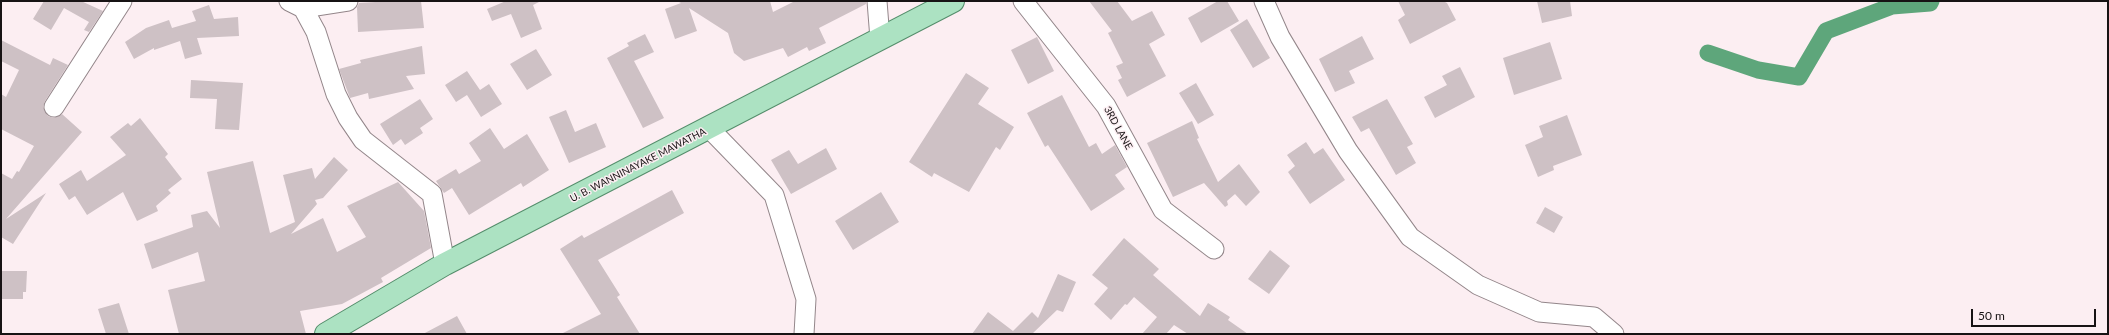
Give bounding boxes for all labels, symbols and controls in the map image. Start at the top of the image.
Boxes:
street label: 3RD LANE [1101,104,1135,152]
street label: U. B. WANNINAYAKE MAWATHA [568,125,708,205]
scale bar [1973,301,2098,327]
text: 50 m [1978,308,2005,323]

